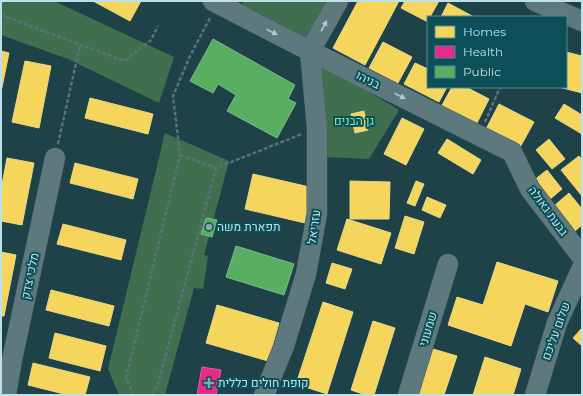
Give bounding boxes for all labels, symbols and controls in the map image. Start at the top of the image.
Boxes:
legend [427,16,567,88]
one-way arrow [321,20,327,32]
text: Homes [463,24,506,39]
one-way arrow [266,28,278,35]
text: Health [463,44,503,59]
text: Public [463,64,501,79]
street label: בניהו [354,67,383,92]
one-way arrow [395,93,406,100]
park label: גן הבנים [334,113,374,128]
street label: גבעת גאולה [525,183,572,239]
street label: עזריאל [304,209,323,245]
place label: תפארת משה [217,219,280,234]
marker: תפארת משה [204,222,214,232]
street label: מלכי צדק [17,251,42,301]
street label: שלום עליכם [538,300,573,362]
street label: שמעוני [415,310,440,348]
place label: קופת חולים כללית [218,375,308,390]
marker: קופת חולים כללית [203,377,215,389]

